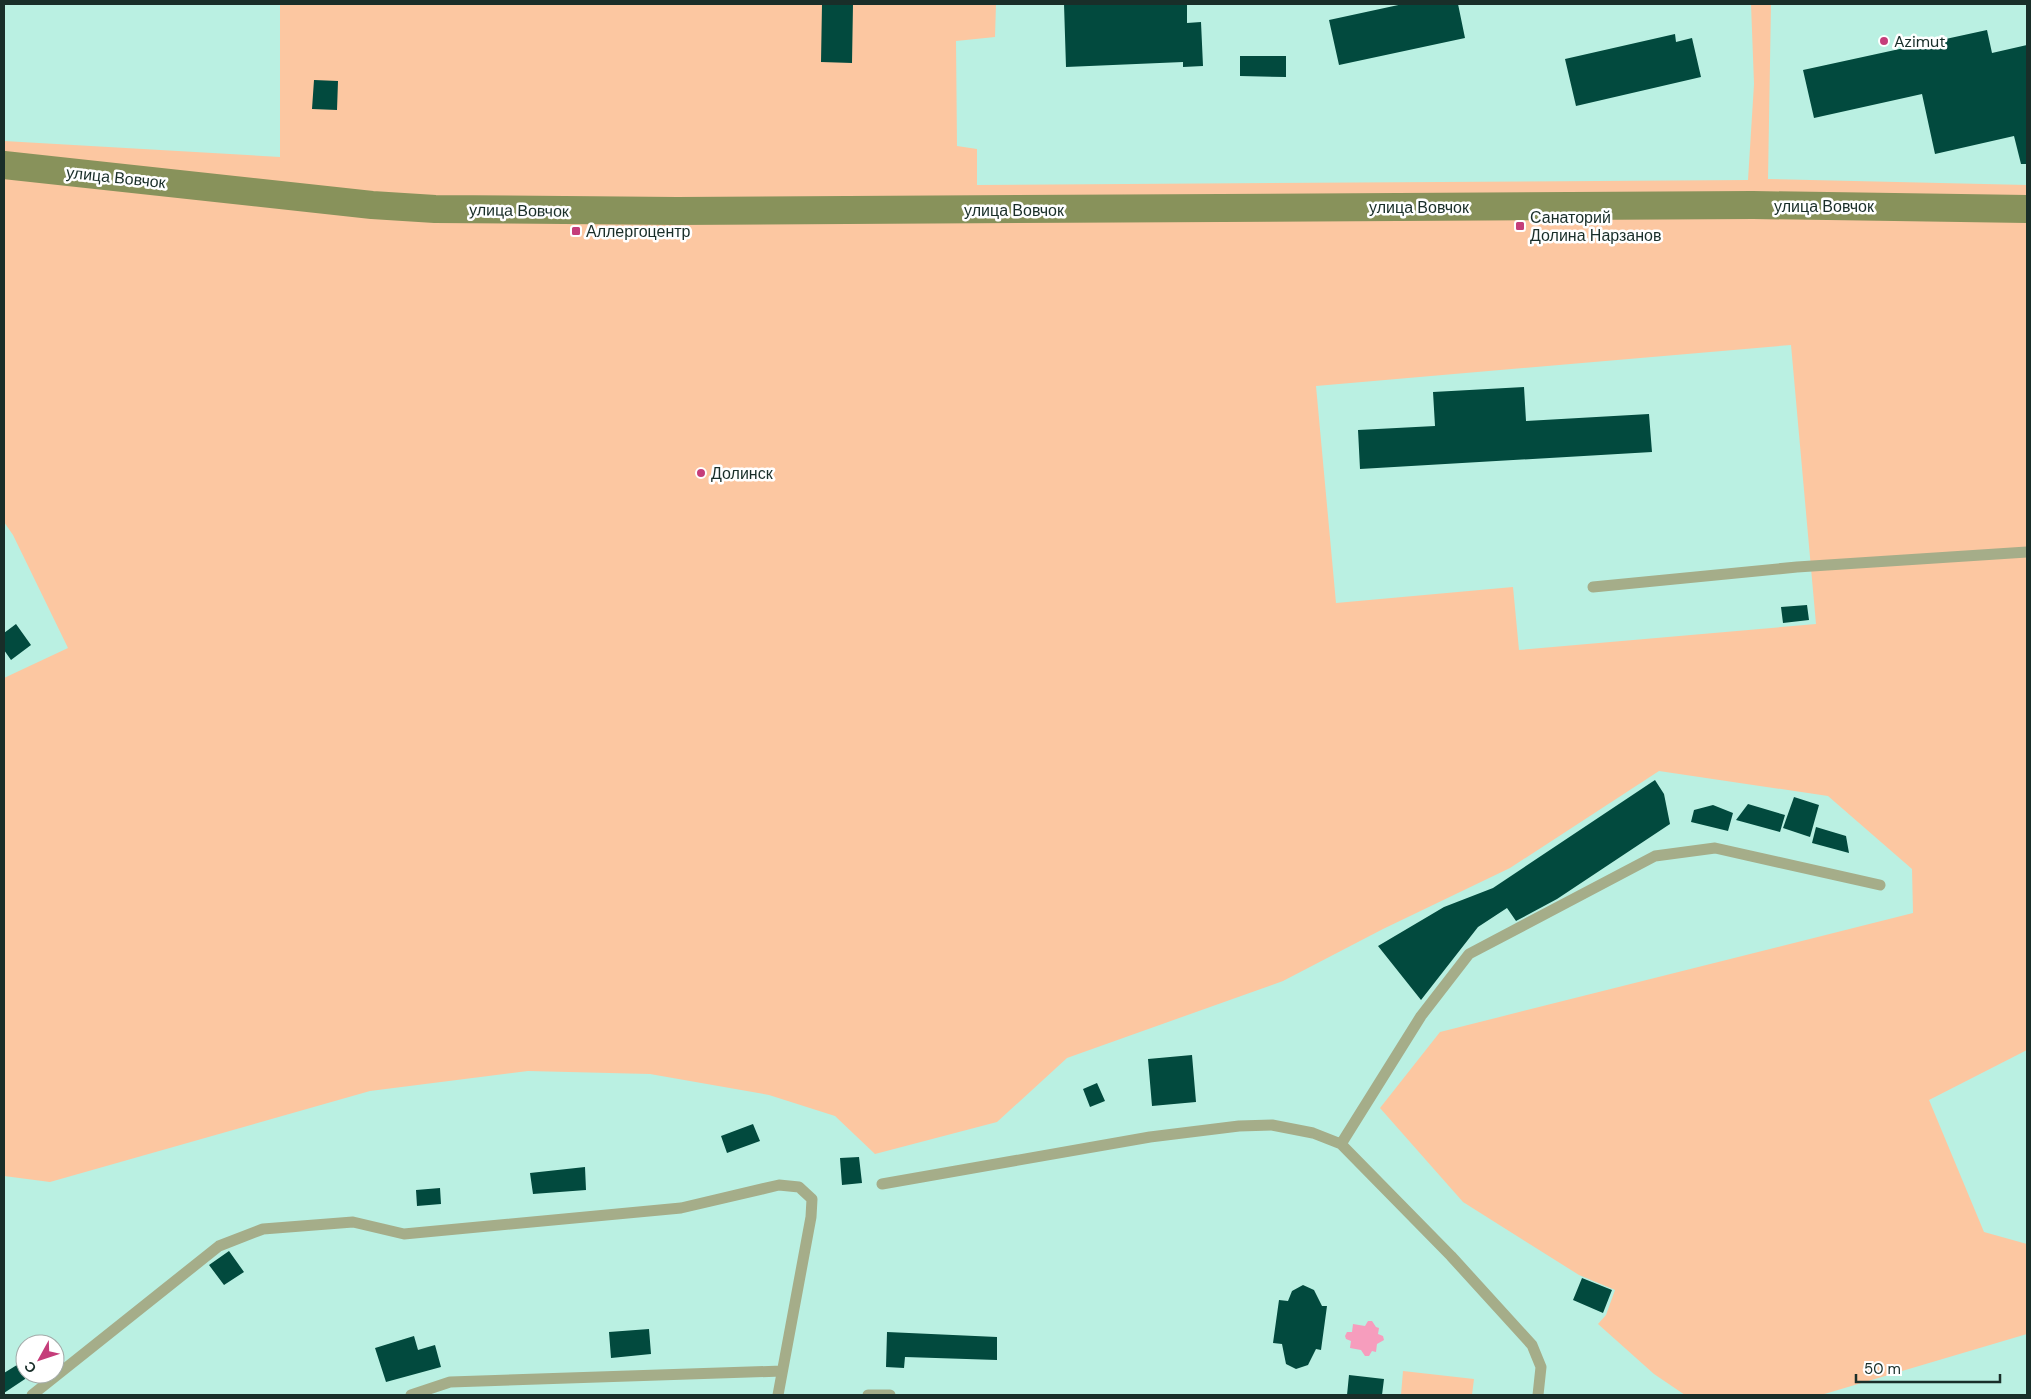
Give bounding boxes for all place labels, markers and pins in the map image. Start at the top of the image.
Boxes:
place label: Azimut [1894,31,1946,52]
marker: Azimut [1878,35,1890,47]
place label: Санаторий Долина Нарзанов [1530,207,1661,246]
marker: Санаторий Долина Нарзанов [1514,220,1526,232]
place label: Аллергоцентр [586,221,691,242]
marker: Аллергоцентр [570,225,582,237]
place label: Долинск [711,463,774,484]
marker: Долинск [695,467,707,479]

